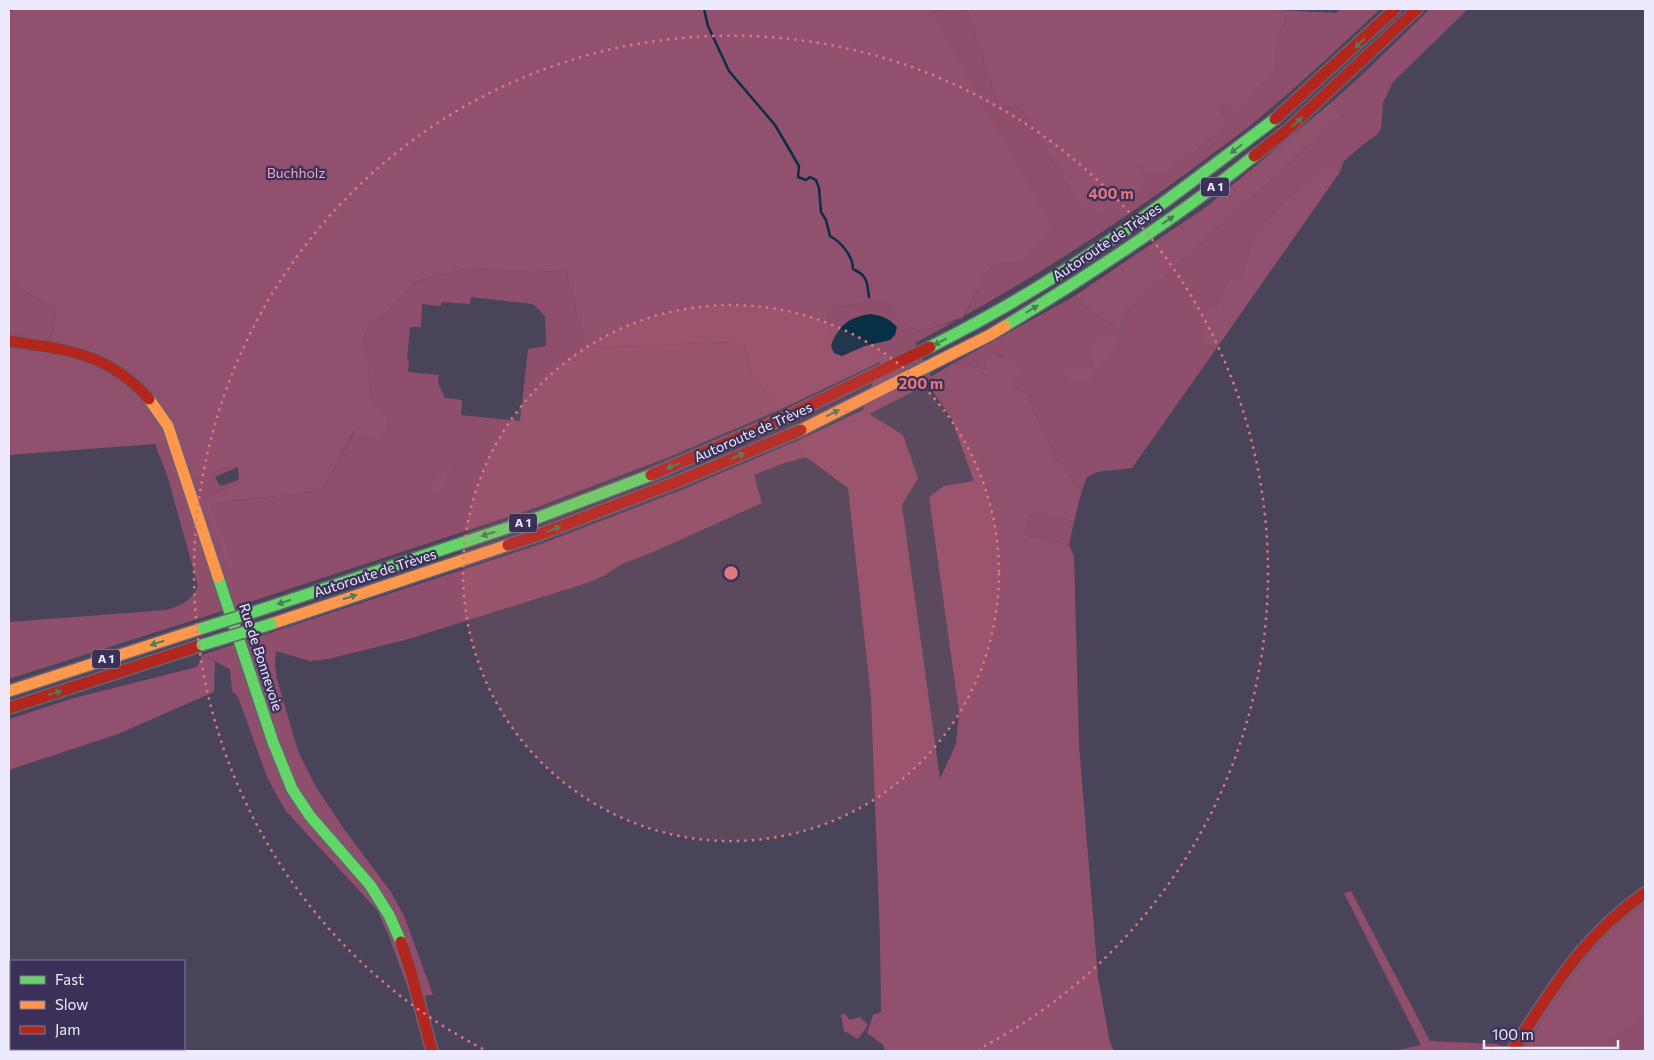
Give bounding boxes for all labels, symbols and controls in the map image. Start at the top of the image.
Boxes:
one-way arrow [1354,36,1366,48]
one-way arrow [1290,116,1302,128]
one-way arrow [1230,143,1243,154]
park label: Buchholz [267,164,325,181]
road number: A 1 [1201,178,1229,196]
text: 400 m [1088,184,1134,202]
street label: Autoroute de Trèves [1049,199,1164,284]
one-way arrow [1161,215,1174,225]
one-way arrow [1025,305,1038,314]
one-way arrow [932,338,947,346]
text: 200 m [899,374,943,392]
street label: Autoroute de Trèves [691,398,815,465]
one-way arrow [826,409,841,417]
one-way arrow [731,452,745,460]
one-way arrow [665,462,680,470]
road number: A 1 [509,514,537,532]
one-way arrow [547,525,562,533]
one-way arrow [480,530,495,538]
street label: Autoroute de Trèves [311,545,438,600]
centre of rings [722,564,740,582]
one-way arrow [343,593,358,600]
one-way arrow [276,598,291,606]
street label: Rue de Bonnevoie [236,601,287,713]
one-way arrow [149,640,164,647]
road number: A 1 [92,650,120,669]
one-way arrow [48,688,63,696]
legend [10,960,185,1050]
text: Fast [55,970,84,988]
text: Slow [55,995,88,1013]
scale bar [1484,1018,1618,1050]
text: Jam [55,1020,80,1038]
text: 100 m [1492,1025,1534,1043]

